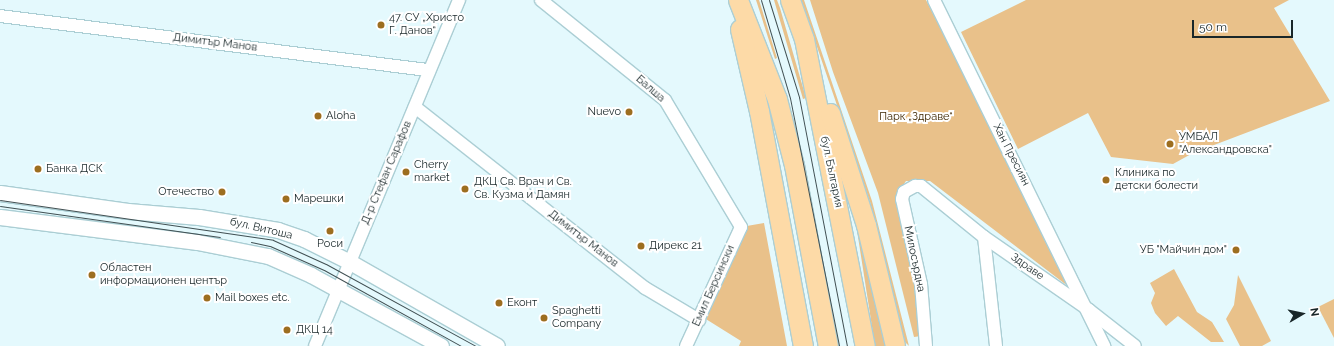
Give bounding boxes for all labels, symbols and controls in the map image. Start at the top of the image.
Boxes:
place label: 47. СУ „Христо Г. Данов“ [389,12,464,38]
scale bar [1194,12,1295,38]
marker: 47. СУ „Христо Г. Данов“ [376,20,386,30]
text: 50 m [1199,20,1227,34]
street label: Димитър Манов [172,31,258,55]
street label: Балша [633,73,667,105]
place label: Nuevo [587,105,621,119]
marker: Nuevo [624,107,634,117]
place label: Aloha [326,109,355,123]
park label: Парк „Здраве“ [879,110,953,124]
marker: Aloha [313,111,323,121]
street label: Д-р Стефан Сарафов [359,119,415,227]
street label: Хан Пресиян [990,122,1032,188]
place label: УМБАЛ "Александровска" [1179,131,1272,157]
street label: бул. България [817,135,845,209]
marker: УМБАЛ "Александровска" [1164,138,1176,150]
place label: Cherry market [414,159,450,185]
place label: Банка ДСК [46,162,103,176]
marker: Банка ДСК [33,164,43,174]
marker: Cherry market [401,167,411,177]
place label: Клиника по детски болести [1115,167,1198,193]
marker: Клиника по детски болести [1100,174,1112,186]
place label: ДКЦ Св. Врач и Св. Св. Кузма и Дамян [474,176,572,202]
marker: ДКЦ Св. Врач и Св. Св. Кузма и Дамян [459,183,471,195]
place label: Отечество [158,185,214,199]
marker: Отечество [217,187,227,197]
place label: Марешки [294,192,344,206]
marker: Марешки [281,194,291,204]
street label: Димитър Манов [546,208,620,270]
street label: бул. Витоша [228,215,294,243]
street label: Милосърдна [901,225,927,293]
marker: Роси [325,226,335,236]
place label: Роси [317,237,343,251]
place label: Дирекс 21 [649,239,702,253]
marker: Дирекс 21 [636,241,646,251]
street label: Емил Берсински [690,243,738,329]
place label: УБ "Майчин дом" [1140,243,1227,257]
marker: УБ "Майчин дом" [1230,244,1242,256]
street label: Здраве [1008,251,1046,283]
place label: Областен информационен център [100,262,227,288]
marker: Областен информационен център [87,270,97,280]
place label: Mail boxes etc. [215,291,290,305]
marker: Mail boxes etc. [202,293,212,303]
north arrow [1282,294,1322,334]
place label: Еконт [507,296,537,310]
marker: Еконт [494,298,504,308]
place label: Spaghetti Company [552,305,601,331]
text: N [1307,307,1321,317]
marker: Spaghetti Company [539,313,549,323]
place label: ДКЦ 14 [296,323,333,337]
marker: ДКЦ 14 [281,324,293,336]

